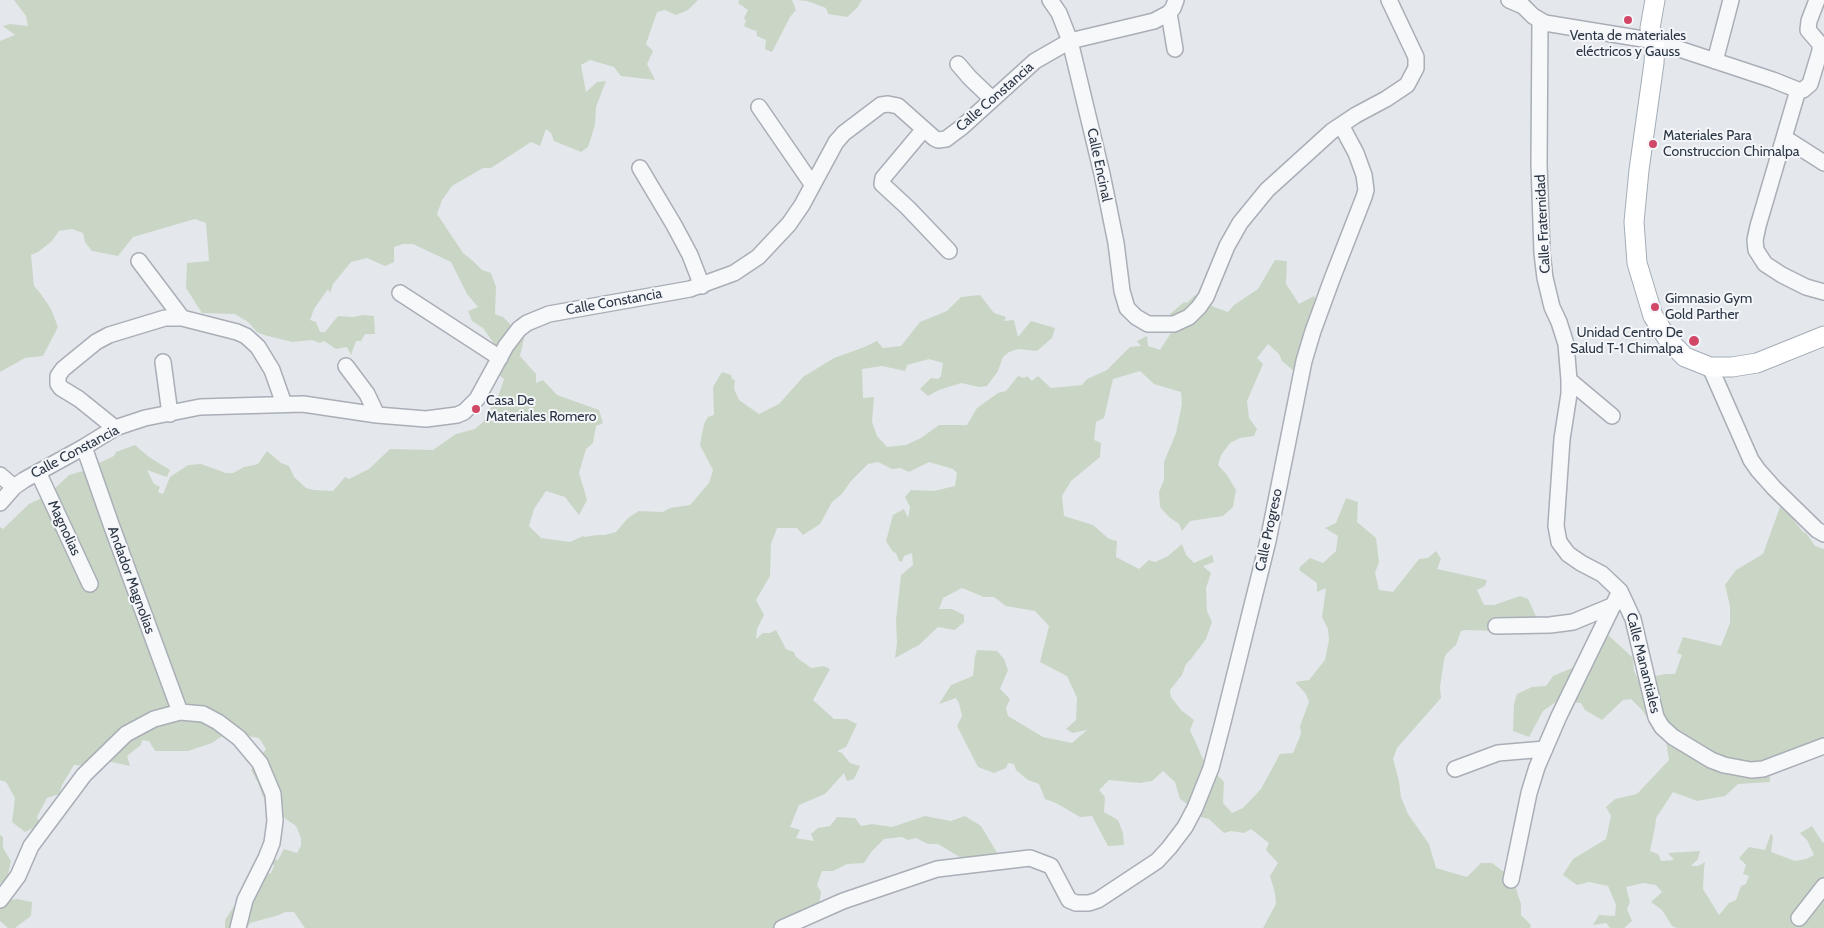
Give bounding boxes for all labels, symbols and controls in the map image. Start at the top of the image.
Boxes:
marker: Venta de materiales eléctricos y Gauss [1622,14,1634,26]
place label: Venta de materiales eléctricos y Gauss [1570,28,1686,60]
street label: Calle Constancia [953,59,1037,135]
street label: Calle Encinal [1083,127,1115,203]
place label: Materiales Para Construccion Chimalpa [1663,128,1799,160]
marker: Materiales Para Construccion Chimalpa [1647,138,1659,150]
street label: Calle Fraternidad [1532,174,1554,274]
street label: Calle Constancia [565,285,663,319]
place label: Gimnasio Gym Gold Parther [1665,291,1752,324]
marker: Gimnasio Gym Gold Parther [1649,301,1661,313]
place label: Unidad Centro De Salud T-1 Chimalpa [1570,325,1683,358]
marker: Unidad Centro De Salud T-1 Chimalpa [1687,334,1701,348]
place label: Casa De Materiales Romero [486,393,596,426]
marker: Casa De Materiales Romero [470,403,482,415]
street label: Calle Constancia [28,422,122,482]
street label: Calle Progreso [1252,487,1286,573]
street label: Magnolias [44,498,84,558]
street label: Andador Magnolias [104,524,158,636]
street label: Calle Manantiales [1622,611,1664,715]

